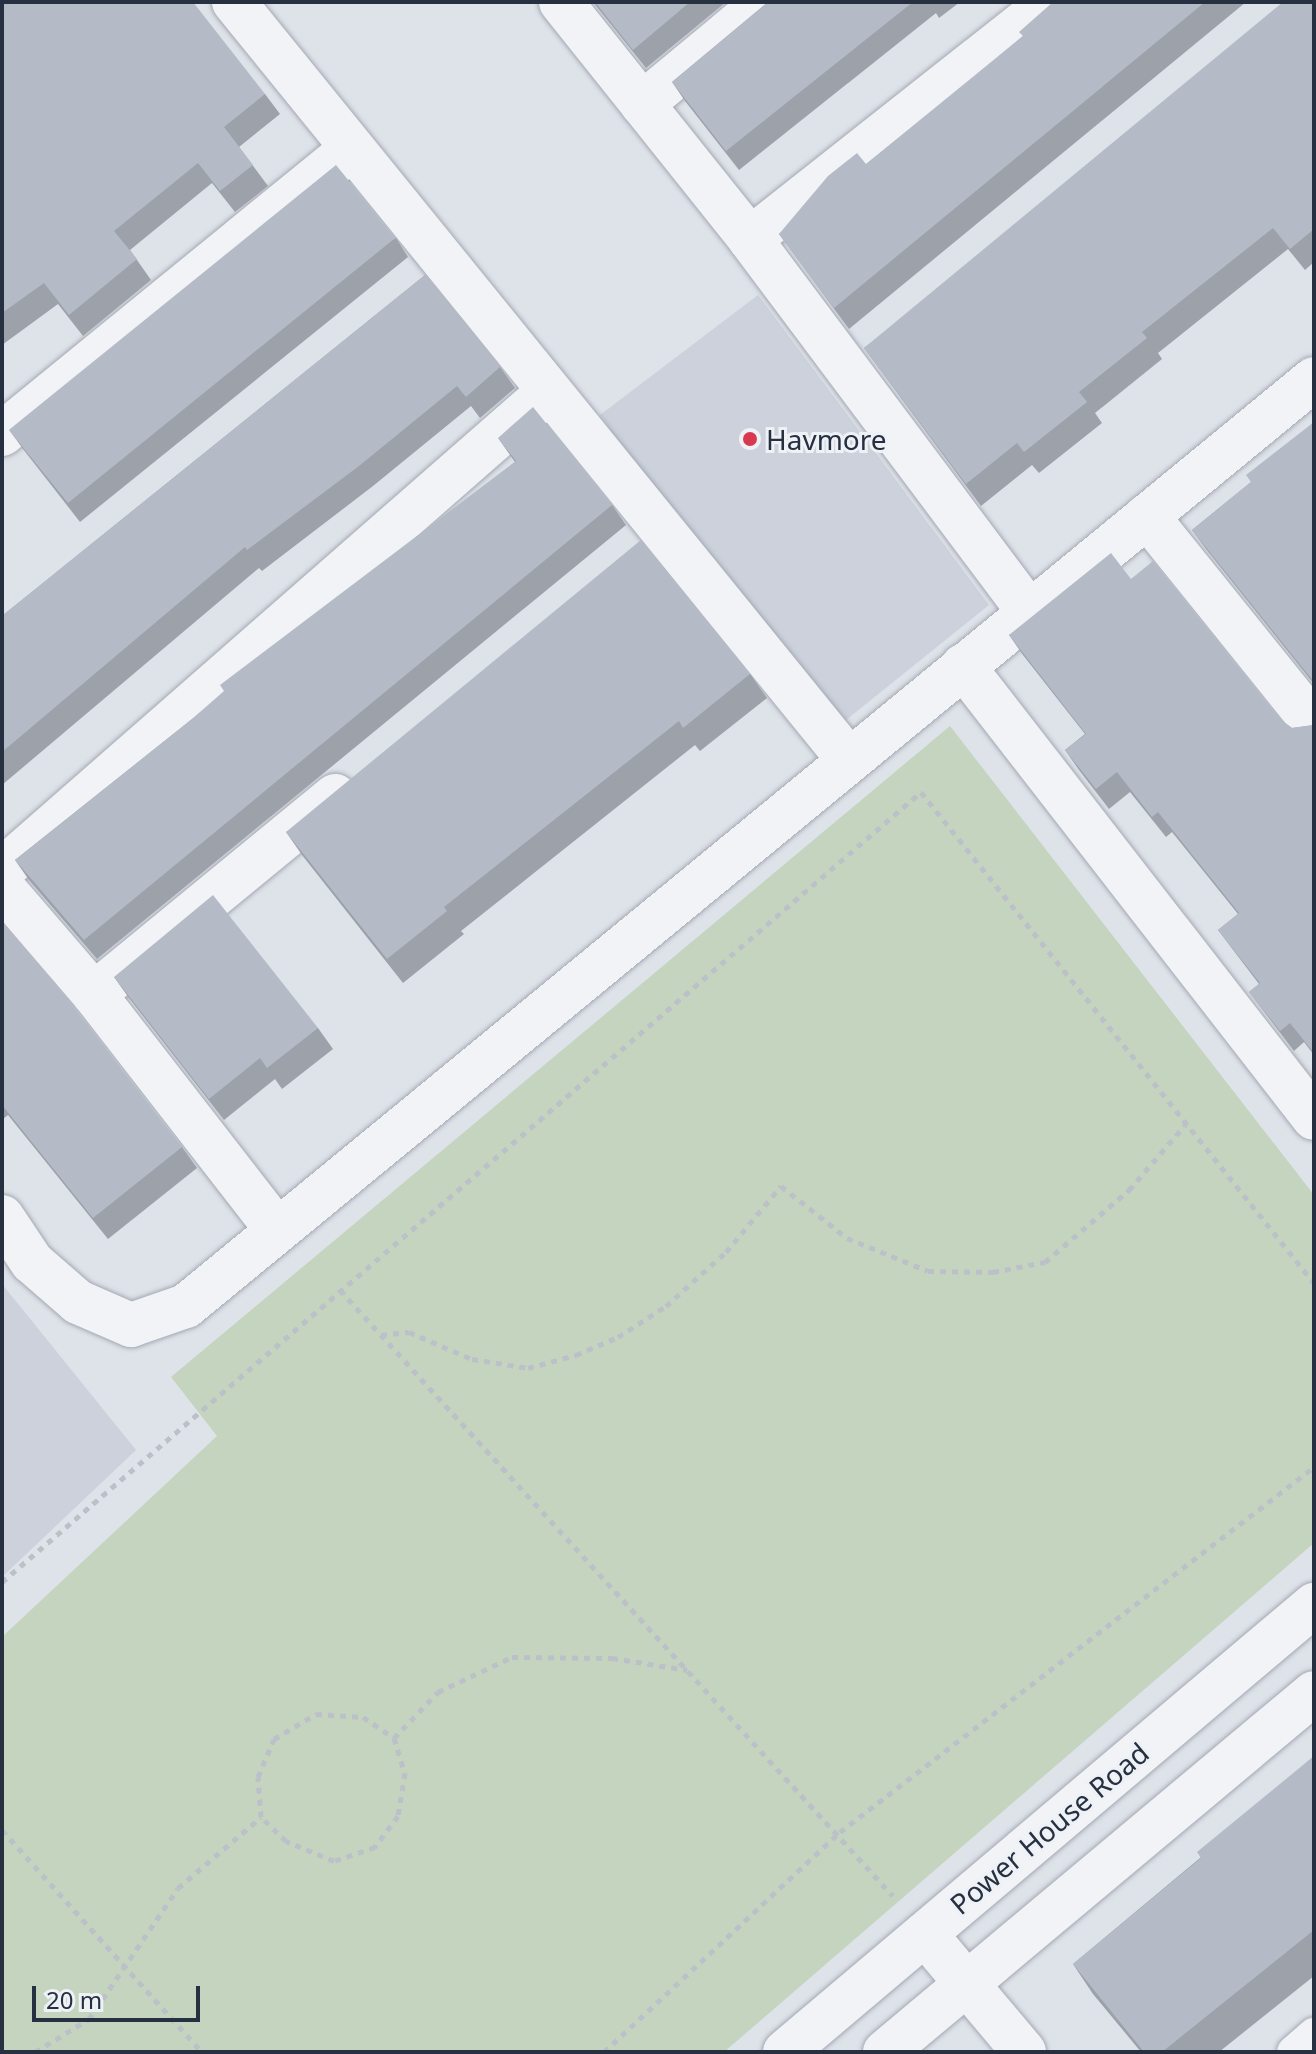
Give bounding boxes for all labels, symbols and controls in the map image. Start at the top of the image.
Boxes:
place label: Havmore [766,422,887,456]
marker: Havmore [741,430,759,448]
street label: Power House Road [943,1735,1155,1921]
scale bar [36,1970,204,2020]
text: 20 m [46,1983,102,2016]

